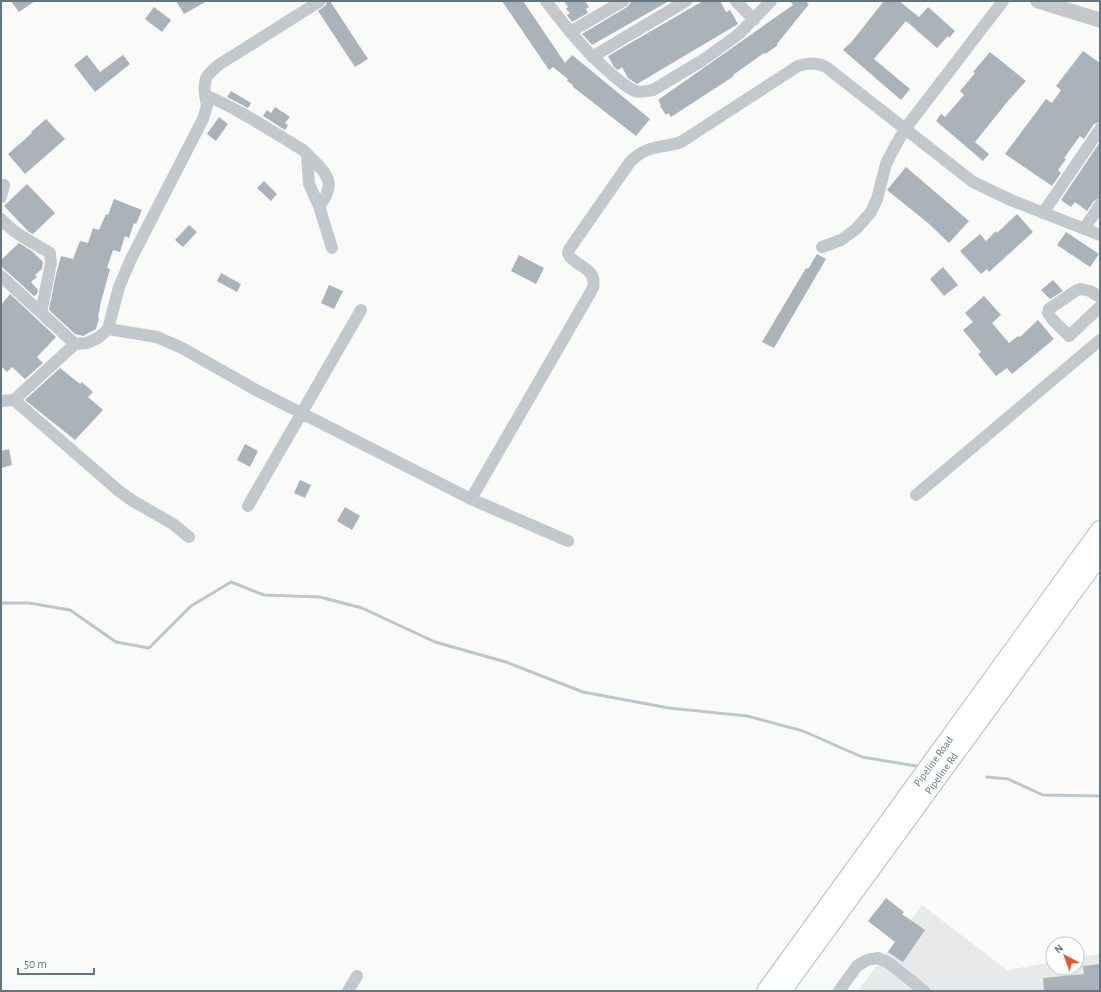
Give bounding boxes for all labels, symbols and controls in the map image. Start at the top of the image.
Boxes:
street label: Pipeline Road [912,734,955,788]
street label: Pipeline Rd [923,750,960,796]
north arrow [1045,936,1085,976]
text: N [1052,942,1065,955]
scale bar [18,950,94,976]
text: 50 m [24,958,47,970]

